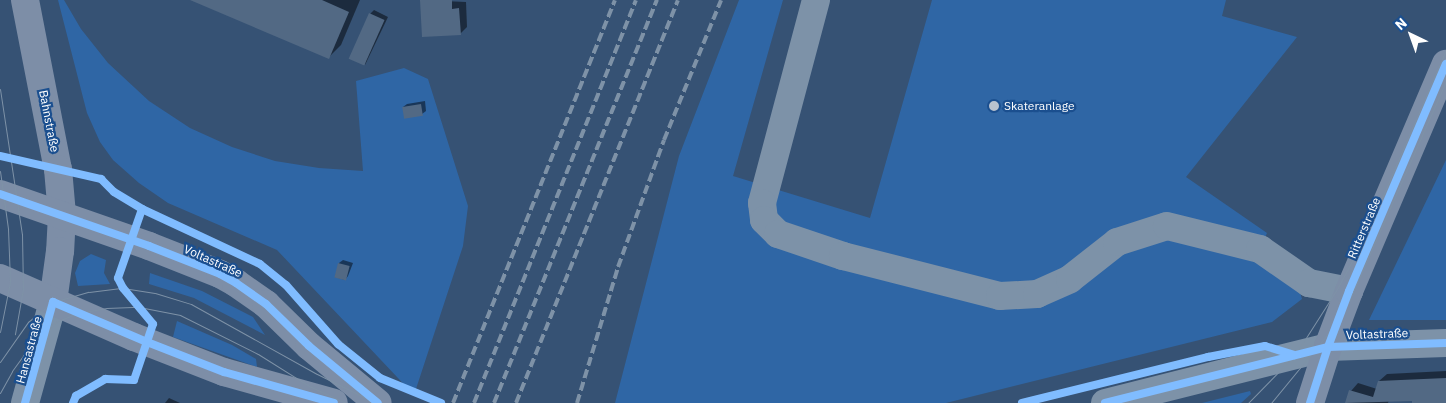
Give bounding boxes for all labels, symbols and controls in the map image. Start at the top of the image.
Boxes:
north arrow [1386,10,1436,60]
text: N [1391,14,1411,34]
street label: Bahnstraße [36,89,62,153]
place label: Skateranlage [1004,99,1074,113]
marker: Skateranlage [988,100,1000,112]
street label: Ritterstraße [1345,195,1383,261]
street label: Voltastraße [182,242,244,280]
street label: Hansastraße [13,315,45,385]
street label: Voltastraße [1346,326,1408,342]

